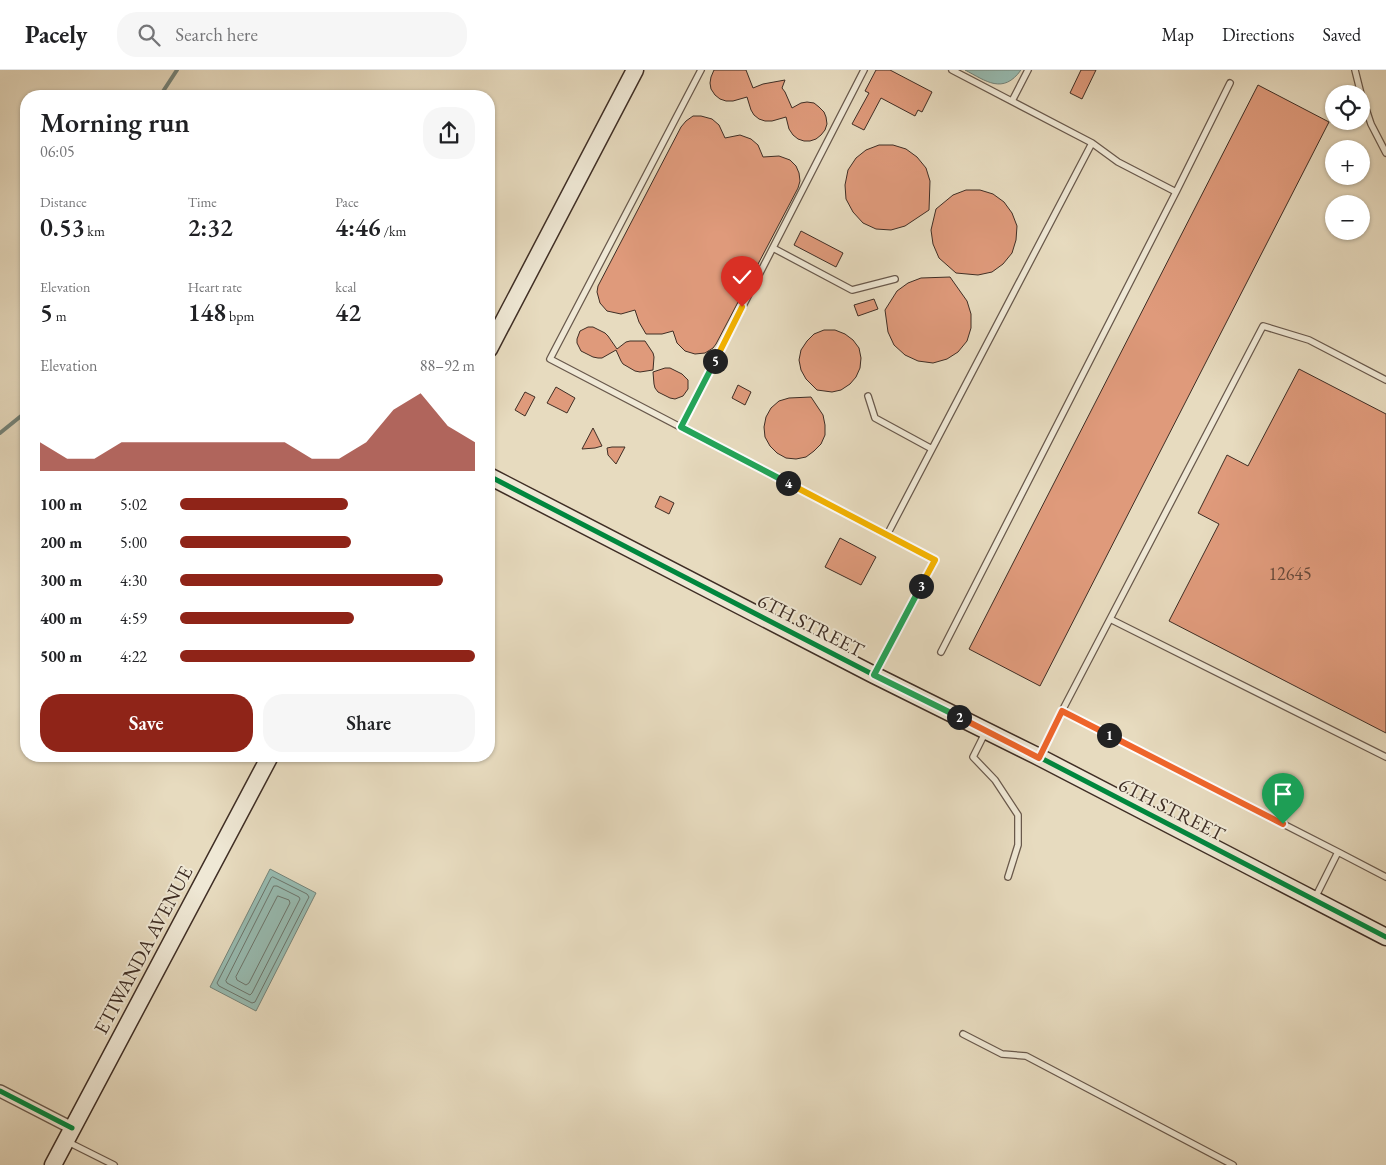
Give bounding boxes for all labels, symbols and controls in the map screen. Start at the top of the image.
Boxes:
search box [117,12,467,57]
text: Pacely [25,19,87,50]
icon: search [135,21,163,49]
text: Search here [175,22,258,47]
text: Map [1162,23,1194,46]
text: Directions [1222,23,1294,46]
text: Saved [1322,23,1361,46]
map controls [1325,85,1370,240]
button: locate [1325,85,1370,130]
text: Morning run [40,104,190,140]
button: share [423,107,475,159]
button: + [1325,140,1370,185]
text: 06:05 [40,141,75,162]
text: Distance [40,193,87,211]
text: Time [188,193,217,211]
text: Pace [335,193,359,211]
button: − [1325,195,1370,240]
text: 0.53 [40,211,85,243]
text: 2:32 [188,211,233,243]
text: 4:46 [335,211,381,243]
text: km [85,222,105,240]
text: /km [381,222,406,240]
pin [721,256,763,307]
icon: check [728,263,756,291]
text: Elevation [40,278,90,296]
text: Heart rate [188,278,242,296]
text: kcal [335,278,356,296]
text: 5 [40,296,53,328]
text: 148 [188,296,226,328]
text: 42 [335,296,361,328]
text: m [53,307,67,325]
text: bpm [226,307,254,325]
pin: 5 [702,348,728,374]
text: 5 [712,352,719,370]
text: Elevation [40,355,98,376]
text: 88–92 m [420,355,475,376]
pin: 4 [776,470,800,496]
text: 4 [785,474,792,492]
text: 100 m [40,494,82,515]
text: 5:02 [120,494,147,515]
text: 200 m [40,532,82,553]
text: 5:00 [120,532,147,553]
house number: 12645 [1268,562,1312,585]
text: 300 m [40,570,82,591]
text: 4:30 [120,570,147,591]
pin: 3 [908,574,934,598]
text: 3 [918,577,925,595]
street label: 6TH STREET [753,587,869,663]
text: 400 m [40,608,82,629]
text: 4:59 [120,608,147,629]
text: 500 m [40,646,82,667]
text: 4:22 [120,646,147,667]
button: Save [40,694,253,752]
button: Share [263,694,475,752]
pin: 2 [946,704,972,730]
text: 2 [956,708,963,726]
pin: 1 [1096,722,1122,748]
text: 1 [1106,726,1113,744]
street label: 6TH STREET [1114,771,1230,847]
pin [1262,773,1304,824]
icon: arrive [1269,780,1297,808]
street label: ETIWANDA AVENUE [88,861,198,1039]

